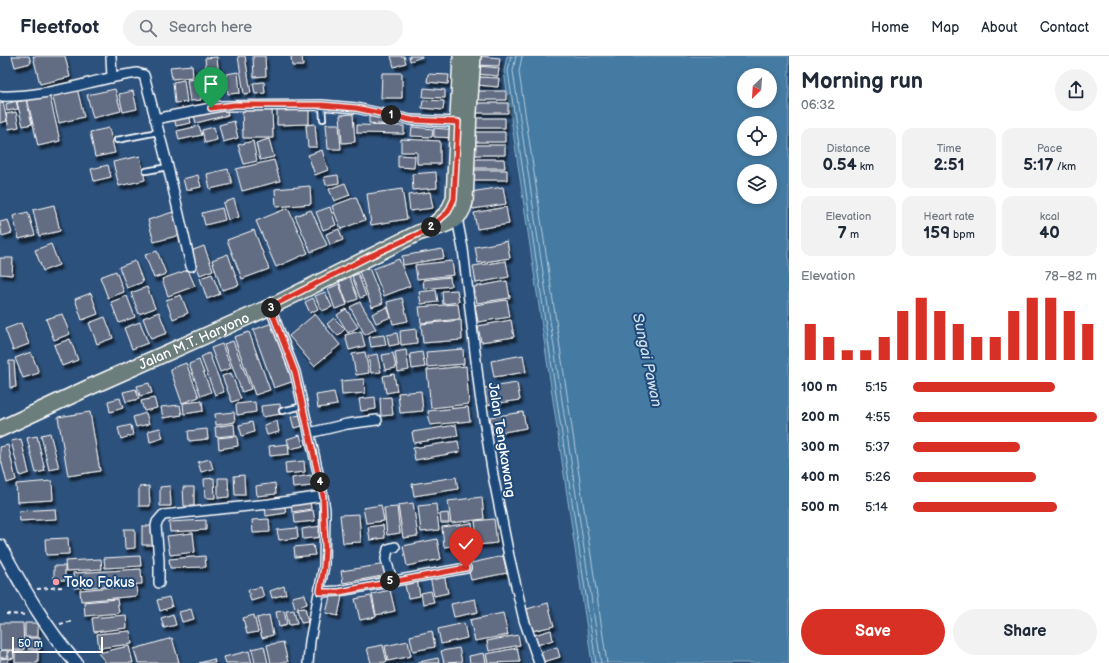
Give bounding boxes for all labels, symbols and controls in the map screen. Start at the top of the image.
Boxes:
search box [123,10,403,46]
text: Fleetfoot [20,16,99,39]
icon: search [137,17,159,39]
text: Search here [169,18,252,37]
text: Home [871,19,909,36]
text: Map [931,19,959,36]
text: About [981,19,1018,36]
text: Contact [1040,19,1089,36]
pin [194,67,228,108]
north arrow [737,68,777,108]
map controls [737,68,777,204]
text: Morning run [801,68,923,95]
button: share [1055,69,1097,111]
icon: arrive [200,73,222,95]
text: 06:32 [801,97,835,113]
pin: 1 [381,105,401,125]
text: 1 [389,108,393,121]
button: locate [737,116,777,156]
text: Distance [826,142,870,155]
text: Time [937,142,961,155]
text: Pace [1037,142,1062,155]
text: 0.54 [823,155,857,175]
text: 2:51 [933,155,965,175]
text: 5:17 [1023,155,1054,175]
text: km [857,160,874,173]
text: /km [1054,160,1076,173]
button: layers [737,164,777,204]
text: Elevation [825,210,871,223]
text: Heart rate [924,210,974,223]
text: kcal [1040,210,1060,223]
pin: 2 [421,217,441,237]
text: 2 [428,220,434,233]
text: 7 [838,223,847,243]
text: 159 [923,223,950,243]
text: 40 [1039,223,1060,243]
text: m [847,228,859,241]
text: bpm [950,228,975,241]
text: Elevation [801,268,855,284]
text: 78–82 m [1045,268,1097,284]
pin: 3 [261,298,281,318]
text: 3 [268,301,274,314]
street label: Jalan M.T. Haryono [136,309,252,373]
water label: Sungai Pawan [628,311,666,409]
text: 100 m [801,379,837,395]
text: 5:15 [865,379,888,395]
street label: Jalan Tengkawang [485,381,519,499]
text: 200 m [801,409,839,425]
text: 4:55 [865,409,890,425]
text: 300 m [801,439,839,455]
text: 5:37 [865,439,889,455]
text: 400 m [801,469,839,485]
text: 5:26 [865,469,891,485]
pin: 4 [310,472,330,492]
text: 4 [317,475,323,488]
text: 500 m [801,499,839,515]
text: 5:14 [865,499,888,515]
pin [449,527,483,568]
icon: check [455,533,477,555]
pin: 5 [380,571,400,591]
place label: Toko Fokus [64,574,135,591]
text: 5 [387,574,393,587]
marker: Toko Fokus [51,577,61,587]
button: Save [801,609,945,655]
button: Share [953,609,1097,655]
scale bar [12,635,103,654]
text: 50 m [18,637,43,650]

